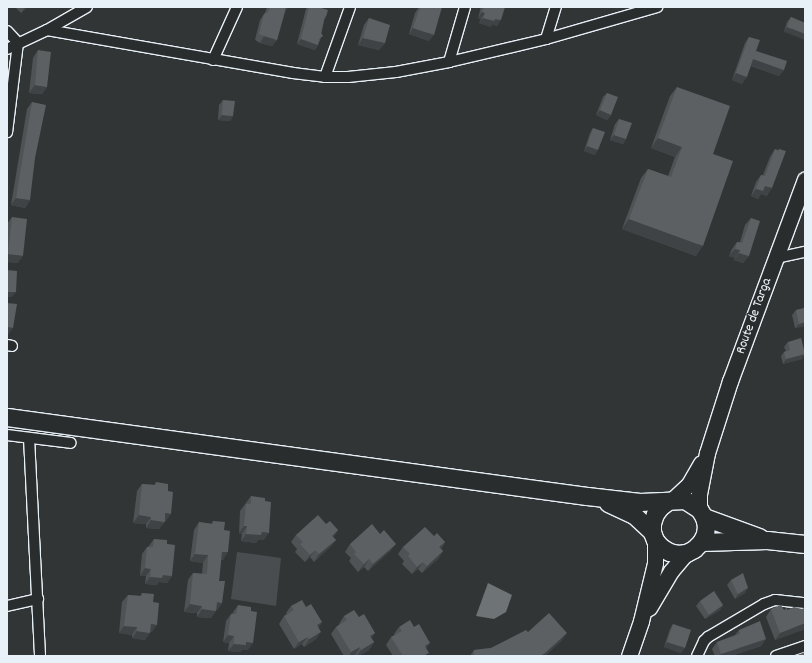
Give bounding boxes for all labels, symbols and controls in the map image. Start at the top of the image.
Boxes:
street label: Route de Targa [732,276,776,356]

